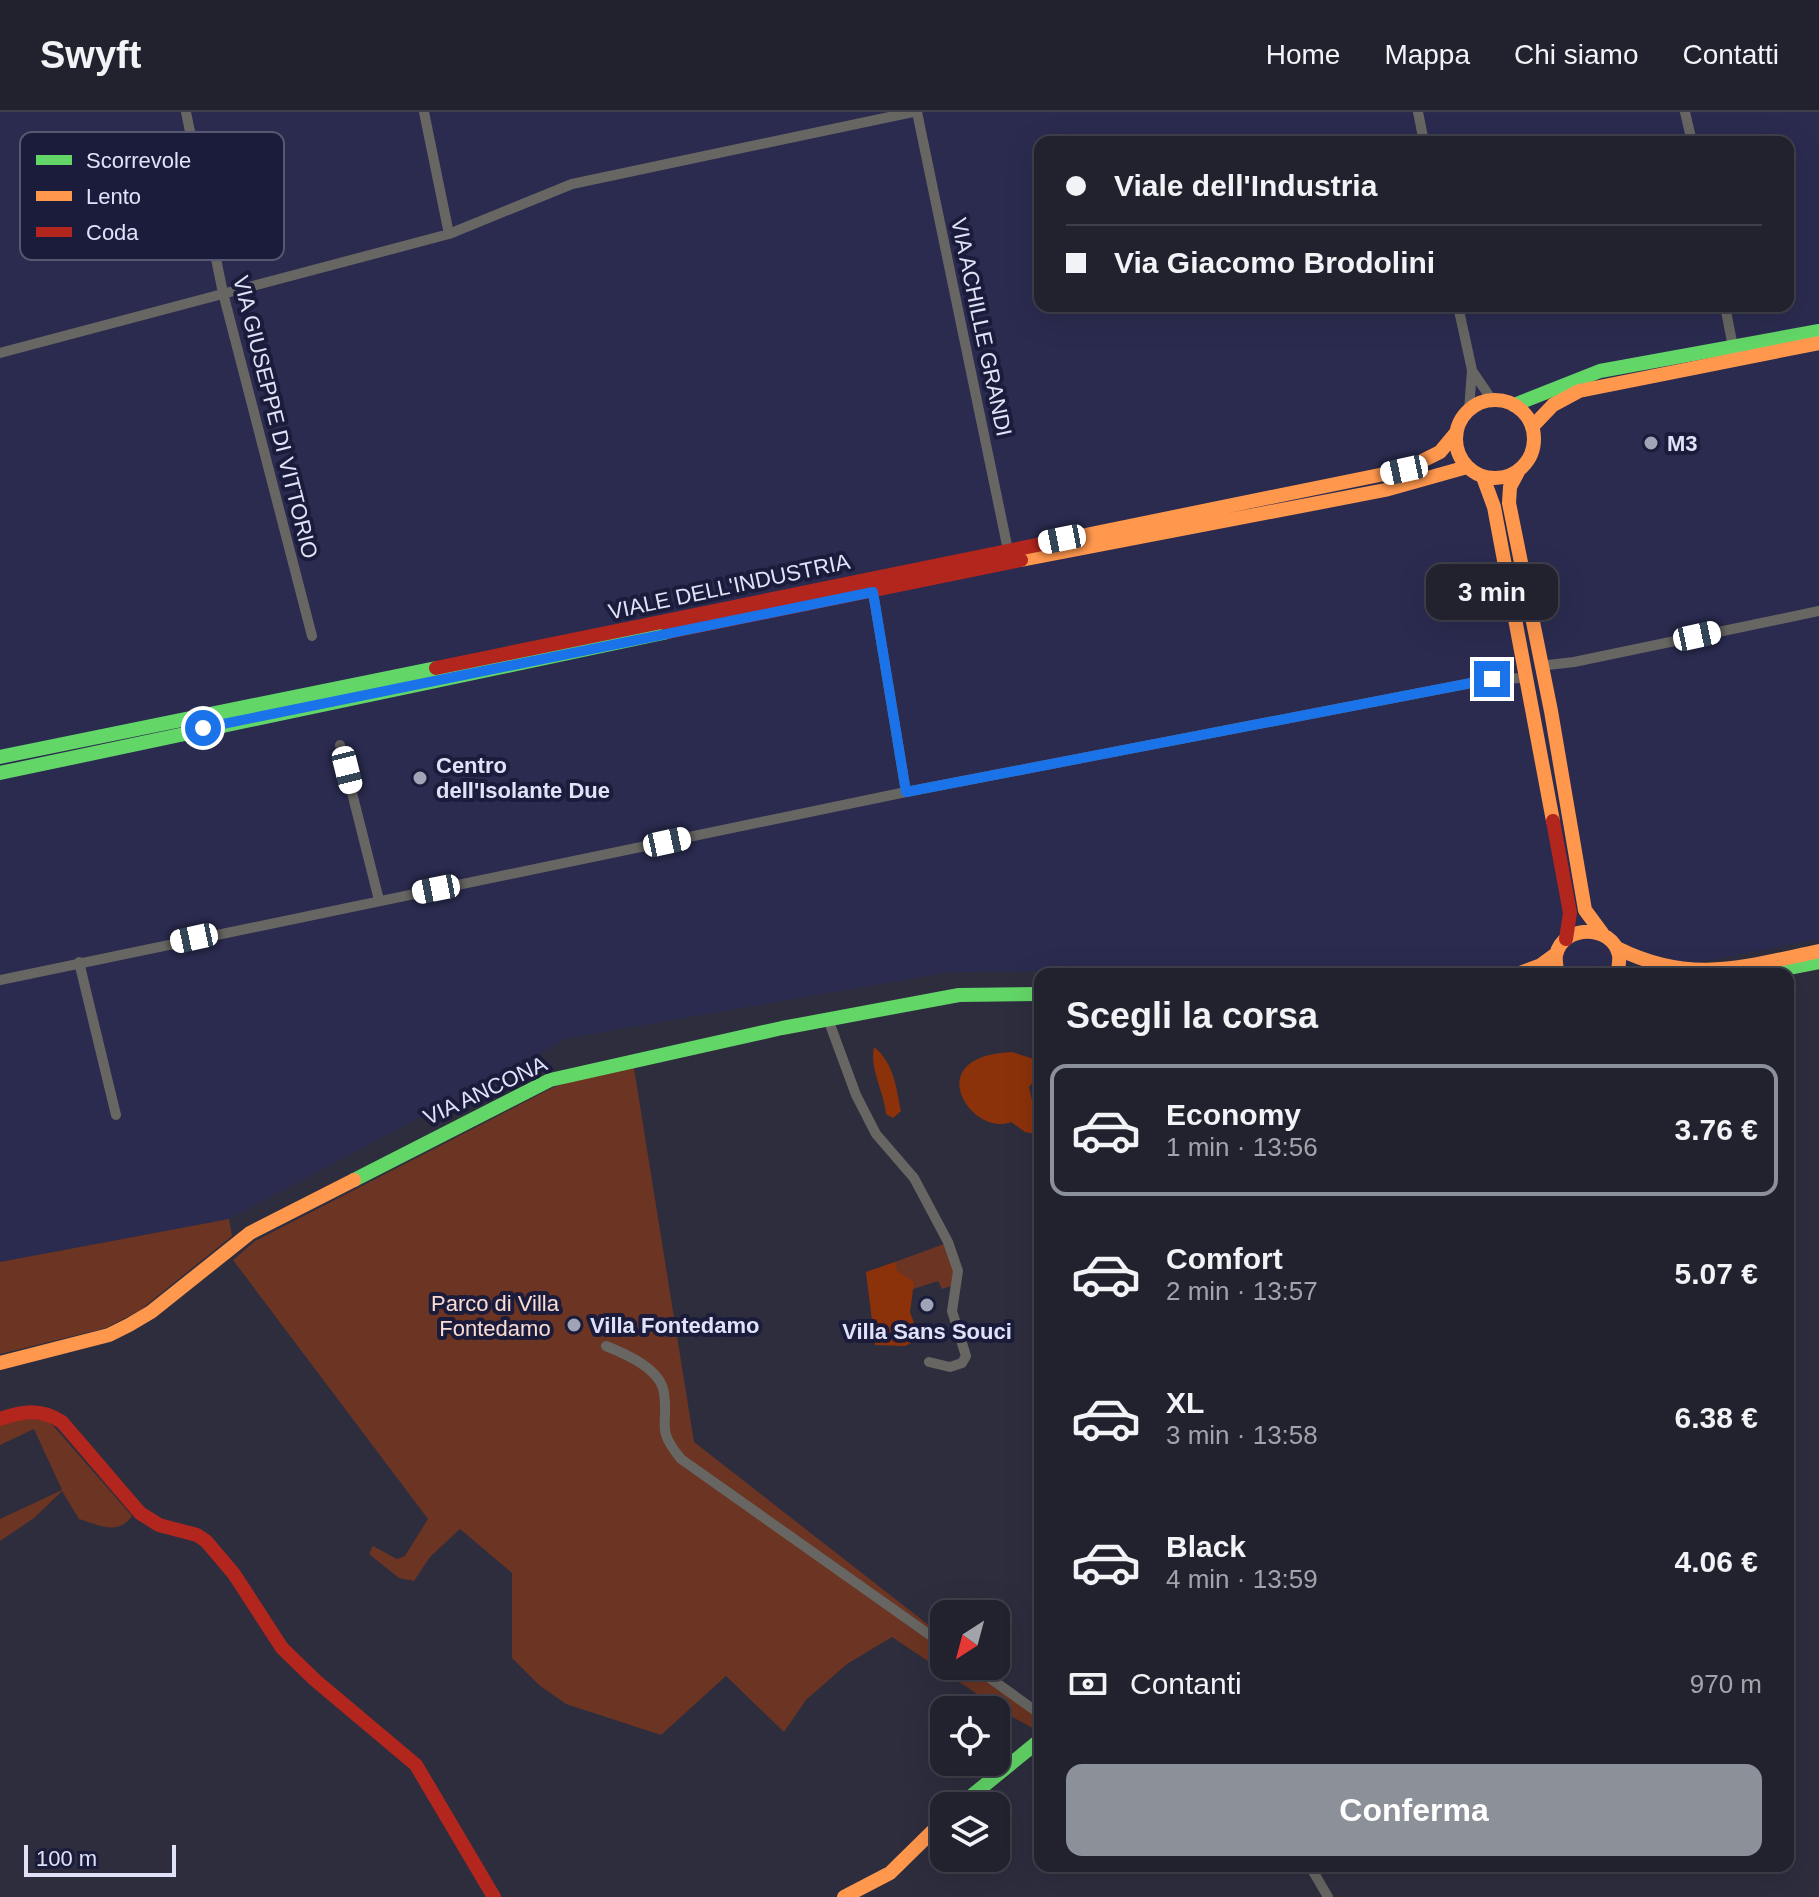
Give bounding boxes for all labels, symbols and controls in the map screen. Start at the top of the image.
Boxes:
text: Swyft [40,34,141,76]
text: Home [1266,39,1340,70]
text: Mappa [1384,39,1470,70]
text: Chi siamo [1514,39,1639,70]
text: Contatti [1683,39,1779,70]
legend [20,132,284,260]
text: Scorrevole [86,148,191,173]
text: Viale dell'Industria [1114,169,1377,202]
text: Lento [86,184,141,209]
street label: VIA ACHILLE GRANDI [946,216,1017,439]
text: Coda [86,220,139,245]
text: Via Giacomo Brodolini [1114,246,1435,279]
street label: VIA GIUSEPPE DI VITTORIO [228,273,323,561]
place label: M3 [1667,431,1698,456]
marker: M3 [1642,434,1660,452]
car [1378,453,1430,487]
car [1036,523,1088,555]
street label: VIALE DELL'INDUSTRIA [606,549,852,624]
callout: 3 min [1426,563,1558,619]
text: 3 min [1458,577,1526,607]
car [1671,619,1723,653]
route end [1474,661,1510,697]
route start [185,710,221,746]
car [330,744,364,796]
place label: Centro dell'Isolante Due [436,753,610,803]
marker: Centro dell'Isolante Due [411,769,429,787]
car [641,825,693,859]
car [410,873,462,905]
car [168,921,220,955]
text: Scegli la corsa [1066,995,1318,1036]
street label: VIA ANCONA [420,1051,551,1130]
icon: car [1070,1094,1142,1166]
text: Economy [1166,1098,1301,1131]
text: 3.76 € [1675,1113,1758,1146]
text: 1 min · 13:56 [1166,1132,1318,1162]
icon: car [1070,1238,1142,1310]
text: Comfort [1166,1242,1283,1275]
text: 5.07 € [1675,1257,1758,1290]
text: 2 min · 13:57 [1166,1276,1318,1306]
park label: Parco di Villa Fontedamo [431,1291,560,1341]
marker: Villa Sans Souci [918,1296,936,1314]
place label: Villa Fontedamo [590,1313,760,1338]
marker: Villa Fontedamo [565,1316,583,1334]
place label: Villa Sans Souci [842,1319,1012,1344]
icon: car [1070,1382,1142,1454]
text: XL [1166,1386,1204,1419]
text: 6.38 € [1675,1401,1758,1434]
text: 3 min · 13:58 [1166,1420,1318,1450]
icon: car [1070,1526,1142,1598]
text: Black [1166,1530,1246,1563]
text: 4.06 € [1675,1545,1758,1578]
text: 4 min · 13:59 [1166,1564,1318,1594]
north arrow [930,1600,1010,1680]
map controls [930,1600,1010,1872]
icon: cash [1066,1662,1110,1706]
text: Contanti [1130,1667,1242,1700]
text: 970 m [1690,1669,1762,1699]
button: locate [930,1696,1010,1776]
button: Conferma [1066,1764,1762,1856]
button: layers [930,1792,1010,1872]
scale bar [24,1841,176,1877]
text: 100 m [36,1846,97,1871]

